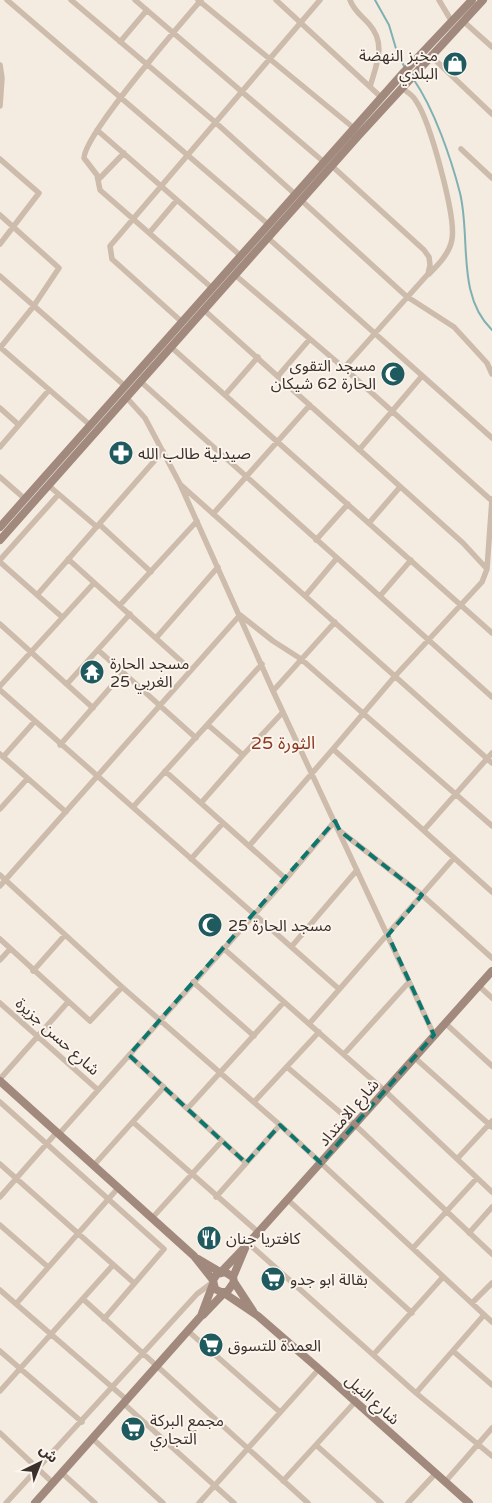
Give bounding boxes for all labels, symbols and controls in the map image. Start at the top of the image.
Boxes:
place label: مخبز النهضة البلدي [359,46,438,86]
shop icon: مخبز النهضة البلدي [442,51,468,77]
place label: مسجد التقوى الحارة 62 شيكان [271,356,376,394]
mosque icon: مسجد التقوى الحارة 62 شيكان [380,361,406,387]
pharmacy icon: صيدلية طالب الله [108,440,134,466]
place label: صيدلية طالب الله [138,444,251,464]
place label: مسجد الحارة 25 الغربي [110,654,189,694]
temple icon: مسجد الحارة 25 الغربي [79,659,105,685]
district label: الثورة 25 [251,732,315,754]
mosque icon: مسجد الحارة 25 [197,912,223,938]
place label: مسجد الحارة 25 [228,916,332,936]
street label: شارع حسن جزيرة [10,994,104,1081]
street label: شارع الامتداد [314,1075,385,1152]
restaurant icon: كافتريا جنان [196,1225,222,1251]
place label: كافتريا جنان [226,1229,301,1249]
supermarket icon: بقالة ابو جدو [260,1266,286,1292]
place label: بقالة ابو جدو [290,1270,368,1290]
supermarket icon: العمدة للتسوق [198,1332,224,1358]
place label: العمدة للتسوق [228,1336,321,1356]
street label: شارع النيل [340,1370,404,1431]
place label: مجمع البركة التجاري [150,1411,224,1451]
supermarket icon: مجمع البركة التجاري [120,1416,146,1442]
north arrow [15,1438,65,1488]
text: ش [36,1441,61,1467]

